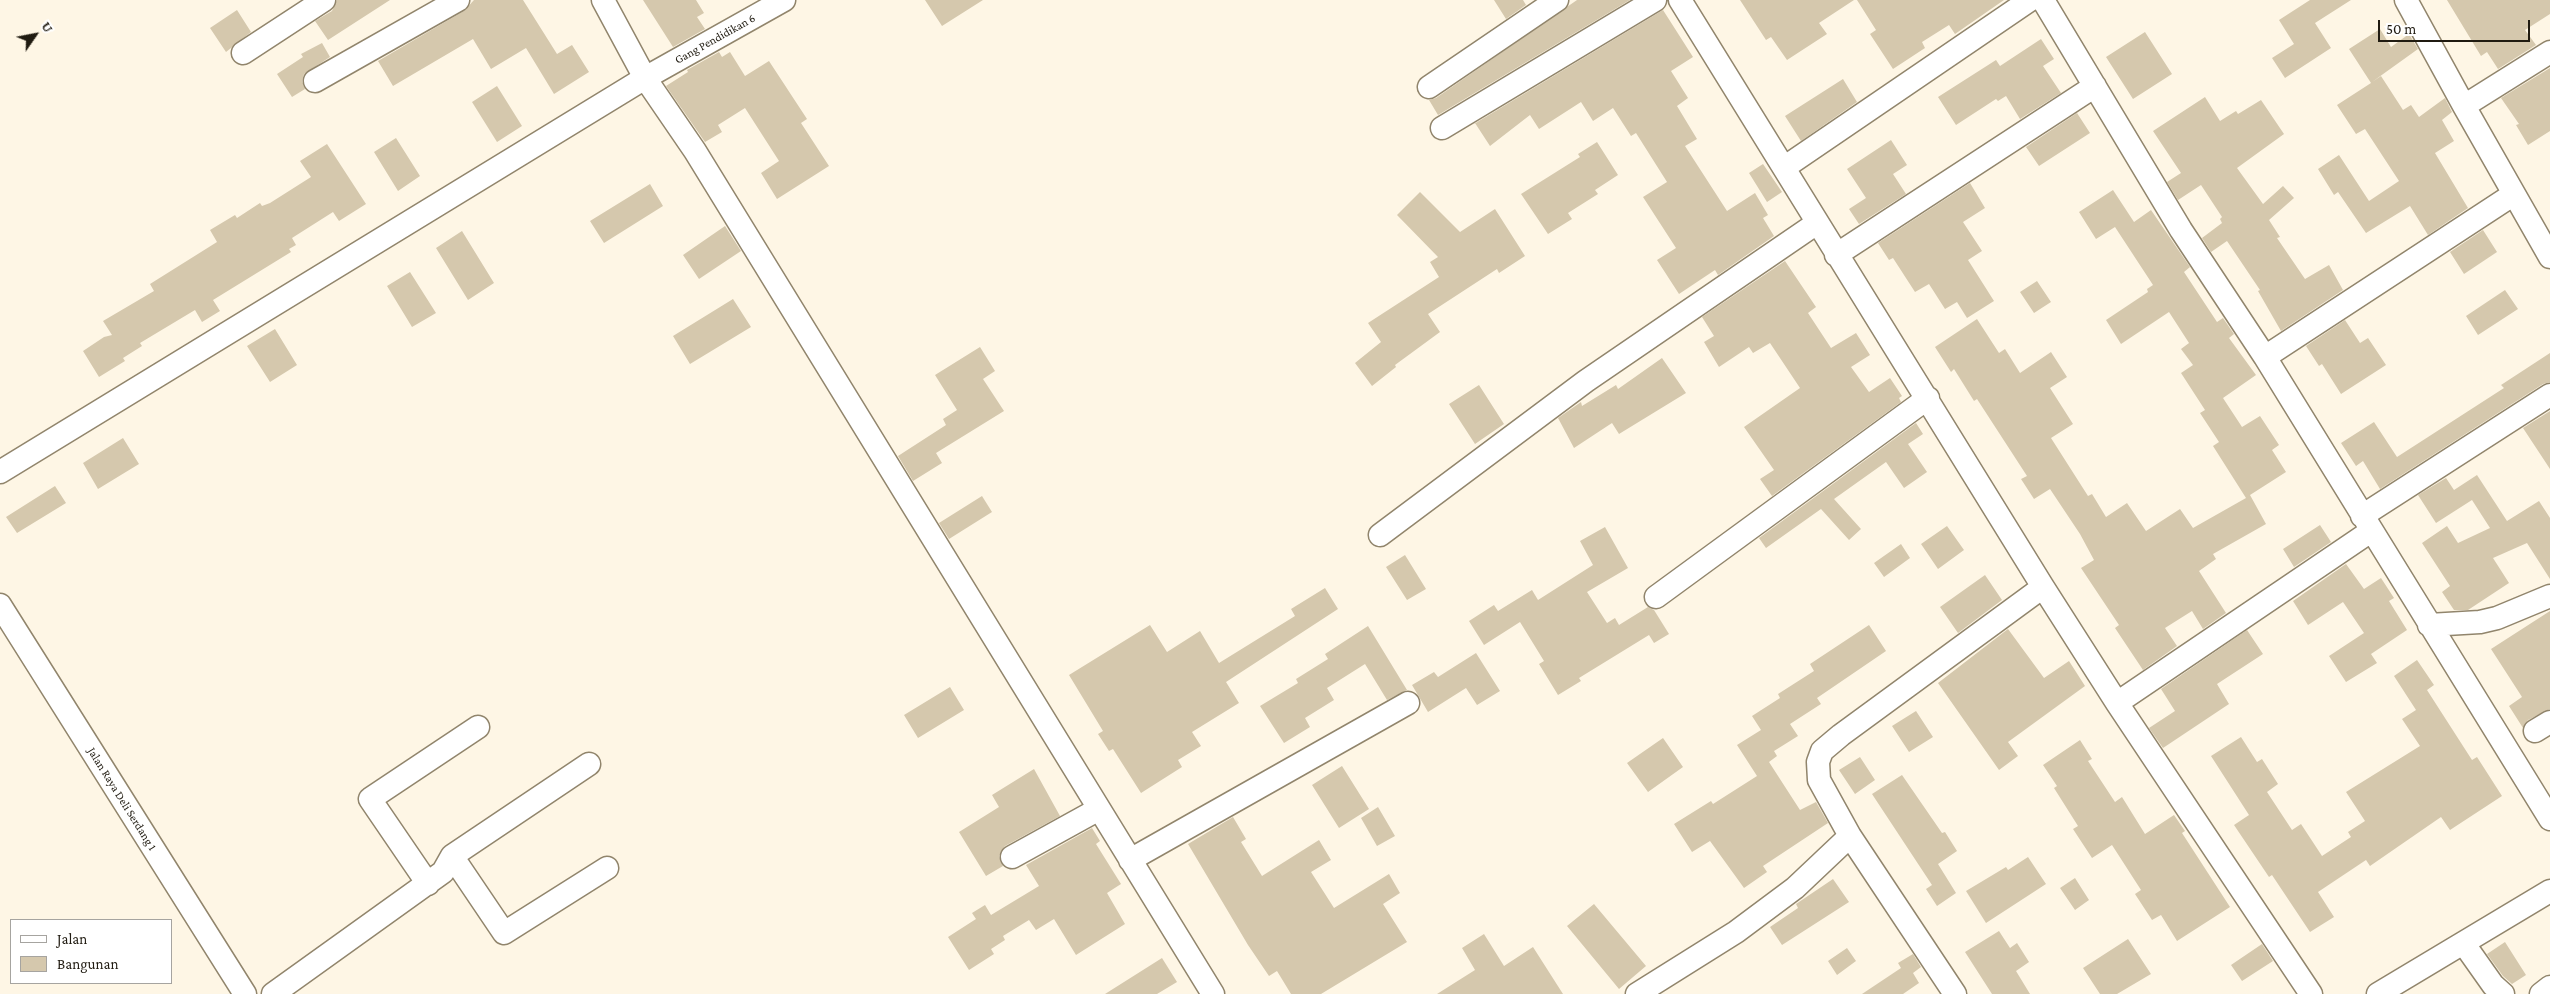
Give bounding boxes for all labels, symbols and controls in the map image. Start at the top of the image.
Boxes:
north arrow [10,10,60,60]
scale bar [2380,10,2532,42]
street label: Gang Pendidikan 6 [672,11,758,67]
text: U [38,18,57,35]
text: 50 m [2386,21,2416,37]
street label: Jalan Raya Deli Serdang 1 [84,745,160,853]
legend [10,919,172,984]
text: Jalan [57,931,87,947]
text: Bangunan [57,956,118,972]

